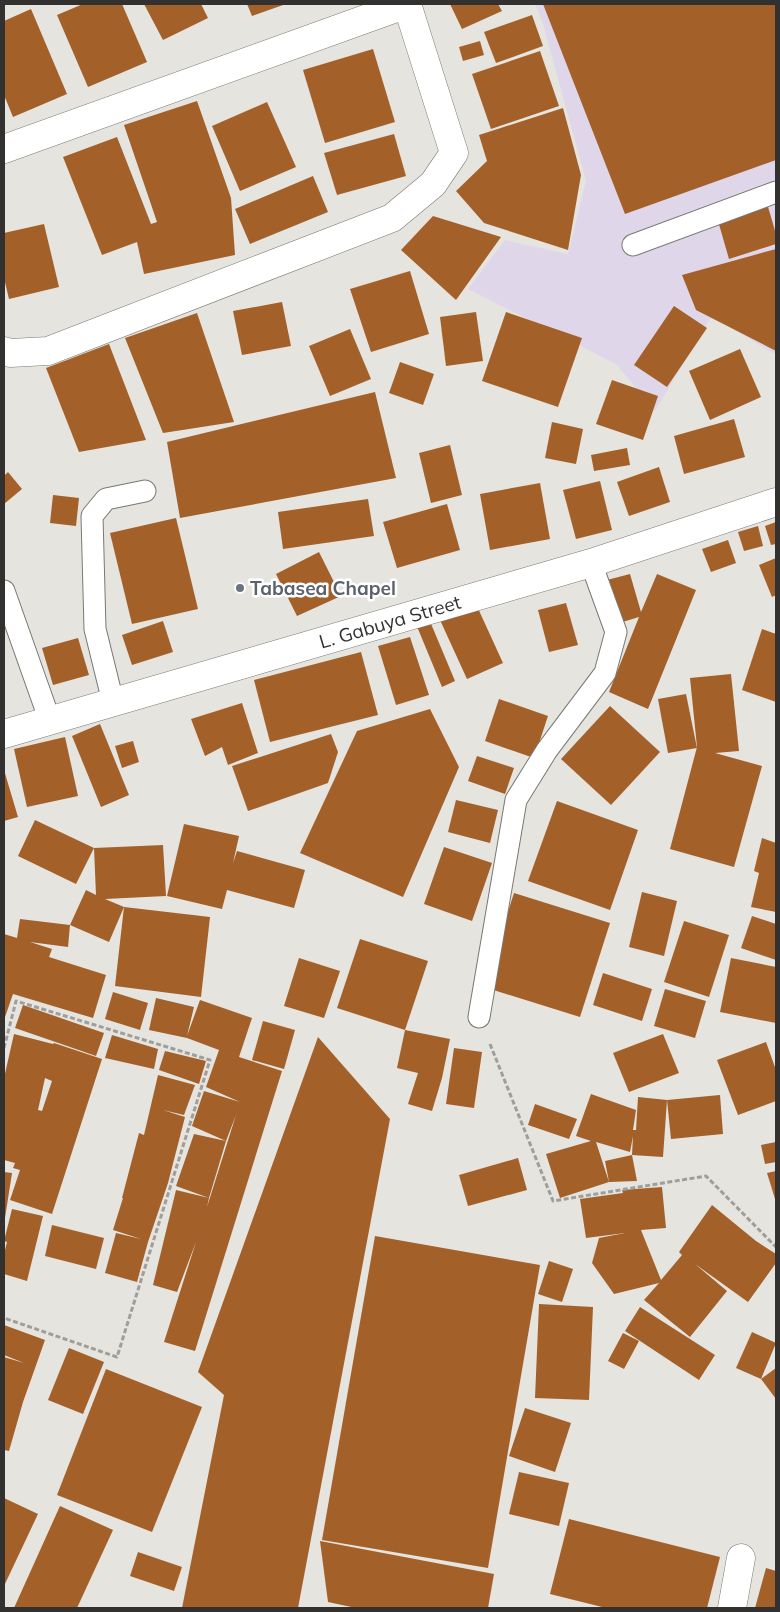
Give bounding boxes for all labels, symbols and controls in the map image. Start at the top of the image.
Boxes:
place label: Tabasea Chapel [250,576,396,600]
marker: Tabasea Chapel [234,582,246,594]
street label: L. Gabuya Street [316,589,464,654]

